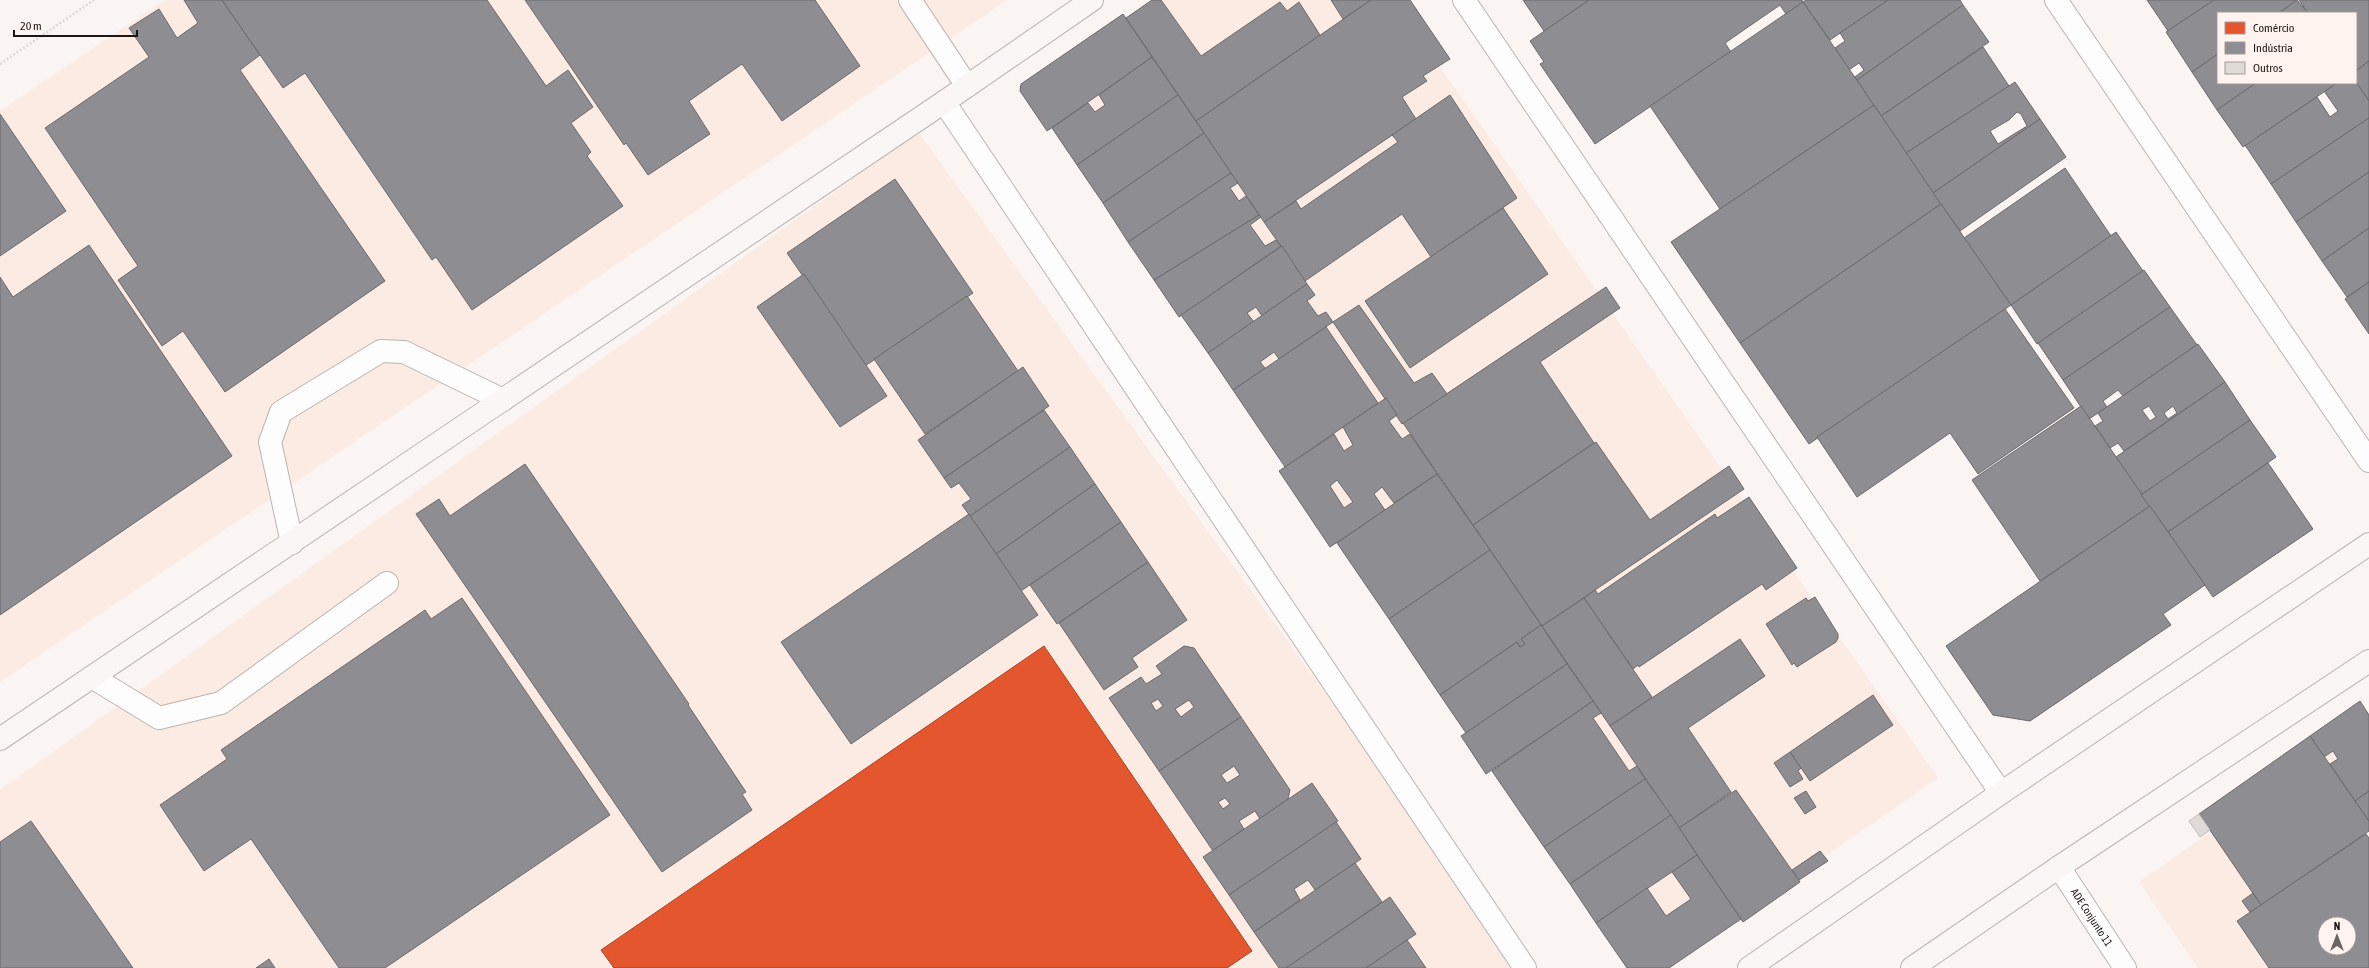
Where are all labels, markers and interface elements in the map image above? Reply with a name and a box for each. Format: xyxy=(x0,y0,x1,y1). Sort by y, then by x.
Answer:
scale bar xyxy=(14,12,137,38)
legend xyxy=(2217,12,2357,84)
text: 20 m xyxy=(20,19,42,33)
text: Comércio xyxy=(2253,21,2295,35)
text: Indústria xyxy=(2253,41,2293,55)
text: Outros xyxy=(2253,61,2283,75)
street label: ADE Conjunto 11 xyxy=(2069,886,2115,948)
north arrow xyxy=(2317,916,2357,956)
text: N xyxy=(2334,920,2340,932)

